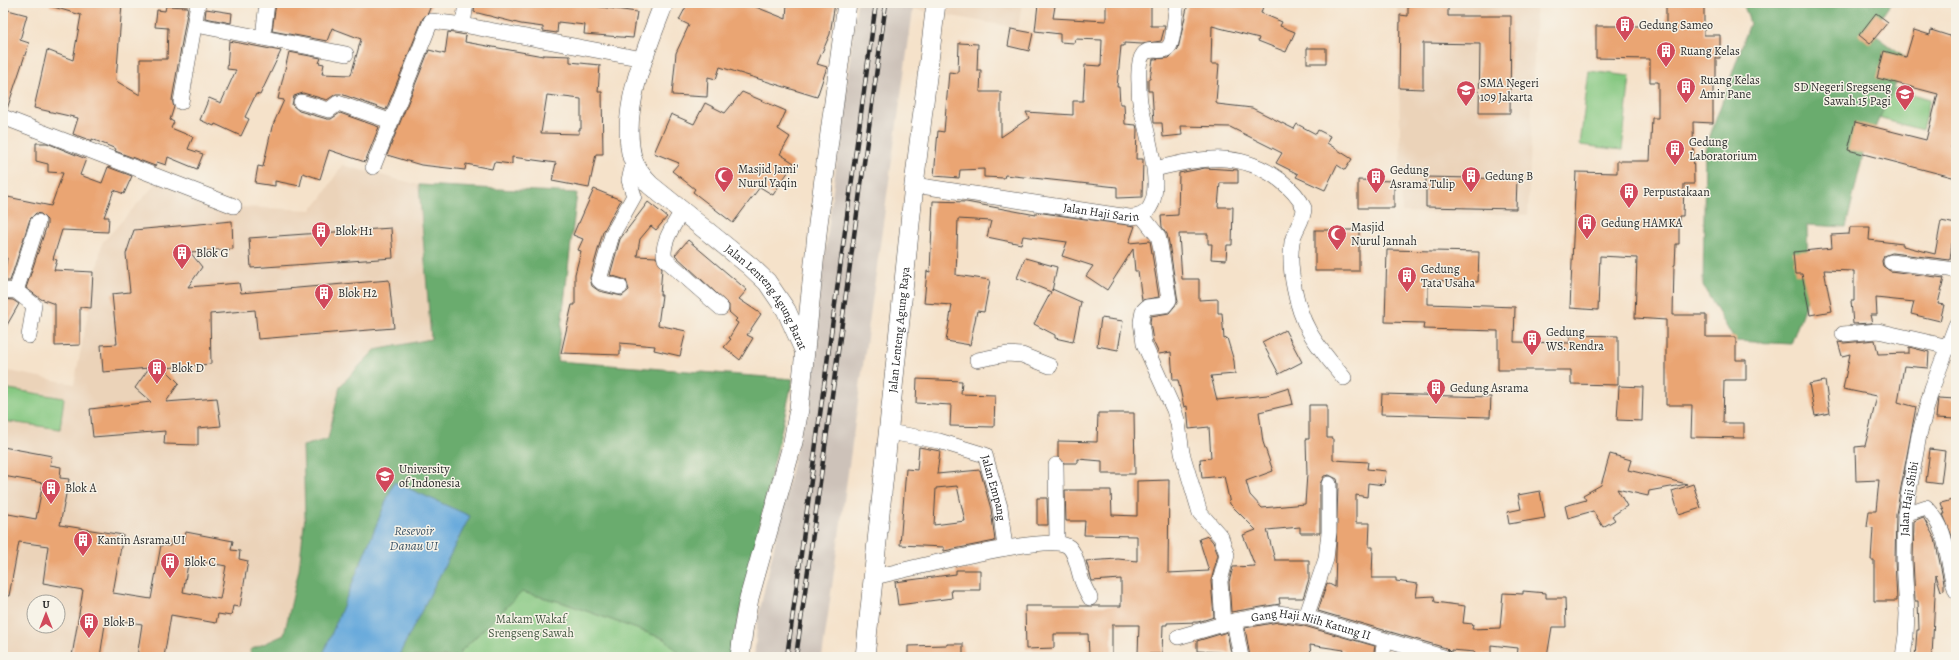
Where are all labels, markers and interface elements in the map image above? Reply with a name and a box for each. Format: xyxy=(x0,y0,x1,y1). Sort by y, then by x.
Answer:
building icon: Gedung Sameo xyxy=(1614,14,1636,42)
place label: Gedung Sameo xyxy=(1639,17,1713,33)
building icon: Ruang Kelas xyxy=(1655,40,1677,68)
place label: Ruang Kelas xyxy=(1680,43,1740,59)
place label: Ruang Kelas Amir Pane xyxy=(1699,72,1760,102)
place label: SMA Negeri 109 Jakarta xyxy=(1480,75,1539,105)
building icon: Ruang Kelas Amir Pane xyxy=(1675,76,1697,104)
school or university icon: SMA Negeri 109 Jakarta xyxy=(1455,79,1477,107)
place label: SD Negeri Sregseng Sawah 15 Pagi xyxy=(1794,79,1891,109)
school or university icon: SD Negeri Sregseng Sawah 15 Pagi xyxy=(1894,83,1916,111)
place label: Gedung Laboratorium xyxy=(1689,134,1757,164)
building icon: Gedung Laboratorium xyxy=(1664,138,1686,166)
place label: Masjid Jami' Nurul Yaqin xyxy=(738,161,798,191)
place label: Gedung Asrama Tulip xyxy=(1389,162,1455,192)
mosque icon: Masjid Jami' Nurul Yaqin xyxy=(713,165,735,193)
building icon: Gedung B xyxy=(1460,165,1482,193)
building icon: Gedung Asrama Tulip xyxy=(1365,166,1387,194)
place label: Gedung B xyxy=(1485,168,1533,184)
building icon: Perpustakaan xyxy=(1618,181,1640,209)
place label: Perpustakaan xyxy=(1643,184,1710,200)
street label: Jalan Haji Sarin xyxy=(1062,199,1141,225)
building icon: Gedung HAMKA xyxy=(1576,212,1598,240)
place label: Gedung HAMKA xyxy=(1601,215,1683,231)
place label: Masjid Nurul Jannah xyxy=(1351,219,1417,249)
building icon: Blok H1 xyxy=(310,220,332,248)
place label: Blok H1 xyxy=(335,223,373,239)
mosque icon: Masjid Nurul Jannah xyxy=(1326,223,1348,251)
street label: Jalan Lenteng Agung Barat xyxy=(722,241,811,353)
building icon: Blok G xyxy=(171,242,193,270)
place label: Blok G xyxy=(196,245,228,261)
place label: Gedung Tata Usaha xyxy=(1421,261,1475,291)
street label: Jalan Lenteng Agung Raya xyxy=(884,265,914,394)
building icon: Gedung Tata Usaha xyxy=(1396,265,1418,293)
building icon: Blok H2 xyxy=(313,282,335,310)
place label: Blok H2 xyxy=(338,285,377,301)
place label: Gedung WS. Rendra xyxy=(1545,324,1604,354)
building icon: Gedung WS. Rendra xyxy=(1521,328,1543,356)
building icon: Blok D xyxy=(146,357,168,385)
place label: Blok D xyxy=(171,360,204,376)
building icon: Gedung Asrama xyxy=(1425,377,1447,405)
place label: Gedung Asrama xyxy=(1450,380,1529,396)
street label: Jalan Empang xyxy=(977,453,1010,522)
street label: Jalan Haji Shibi xyxy=(1897,460,1922,536)
place label: University of Indonesia xyxy=(399,461,461,491)
school or university icon: University of Indonesia xyxy=(374,465,396,493)
building icon: Blok A xyxy=(40,477,62,505)
place label: Blok A xyxy=(65,480,97,496)
water label: Resevoir Danau UI xyxy=(390,522,439,554)
building icon: Kantin Asrama UI xyxy=(72,529,94,557)
place label: Kantin Asrama UI xyxy=(97,532,185,548)
building icon: Blok C xyxy=(159,551,181,579)
place label: Blok C xyxy=(184,554,216,570)
north arrow xyxy=(26,594,66,634)
text: U xyxy=(42,597,50,612)
street label: Gang Haji Niih Katung II xyxy=(1250,605,1373,644)
building icon: Blok B xyxy=(78,611,100,639)
park label: Makam Wakaf Srengseng Sawah xyxy=(488,611,574,641)
place label: Blok B xyxy=(103,614,135,630)

